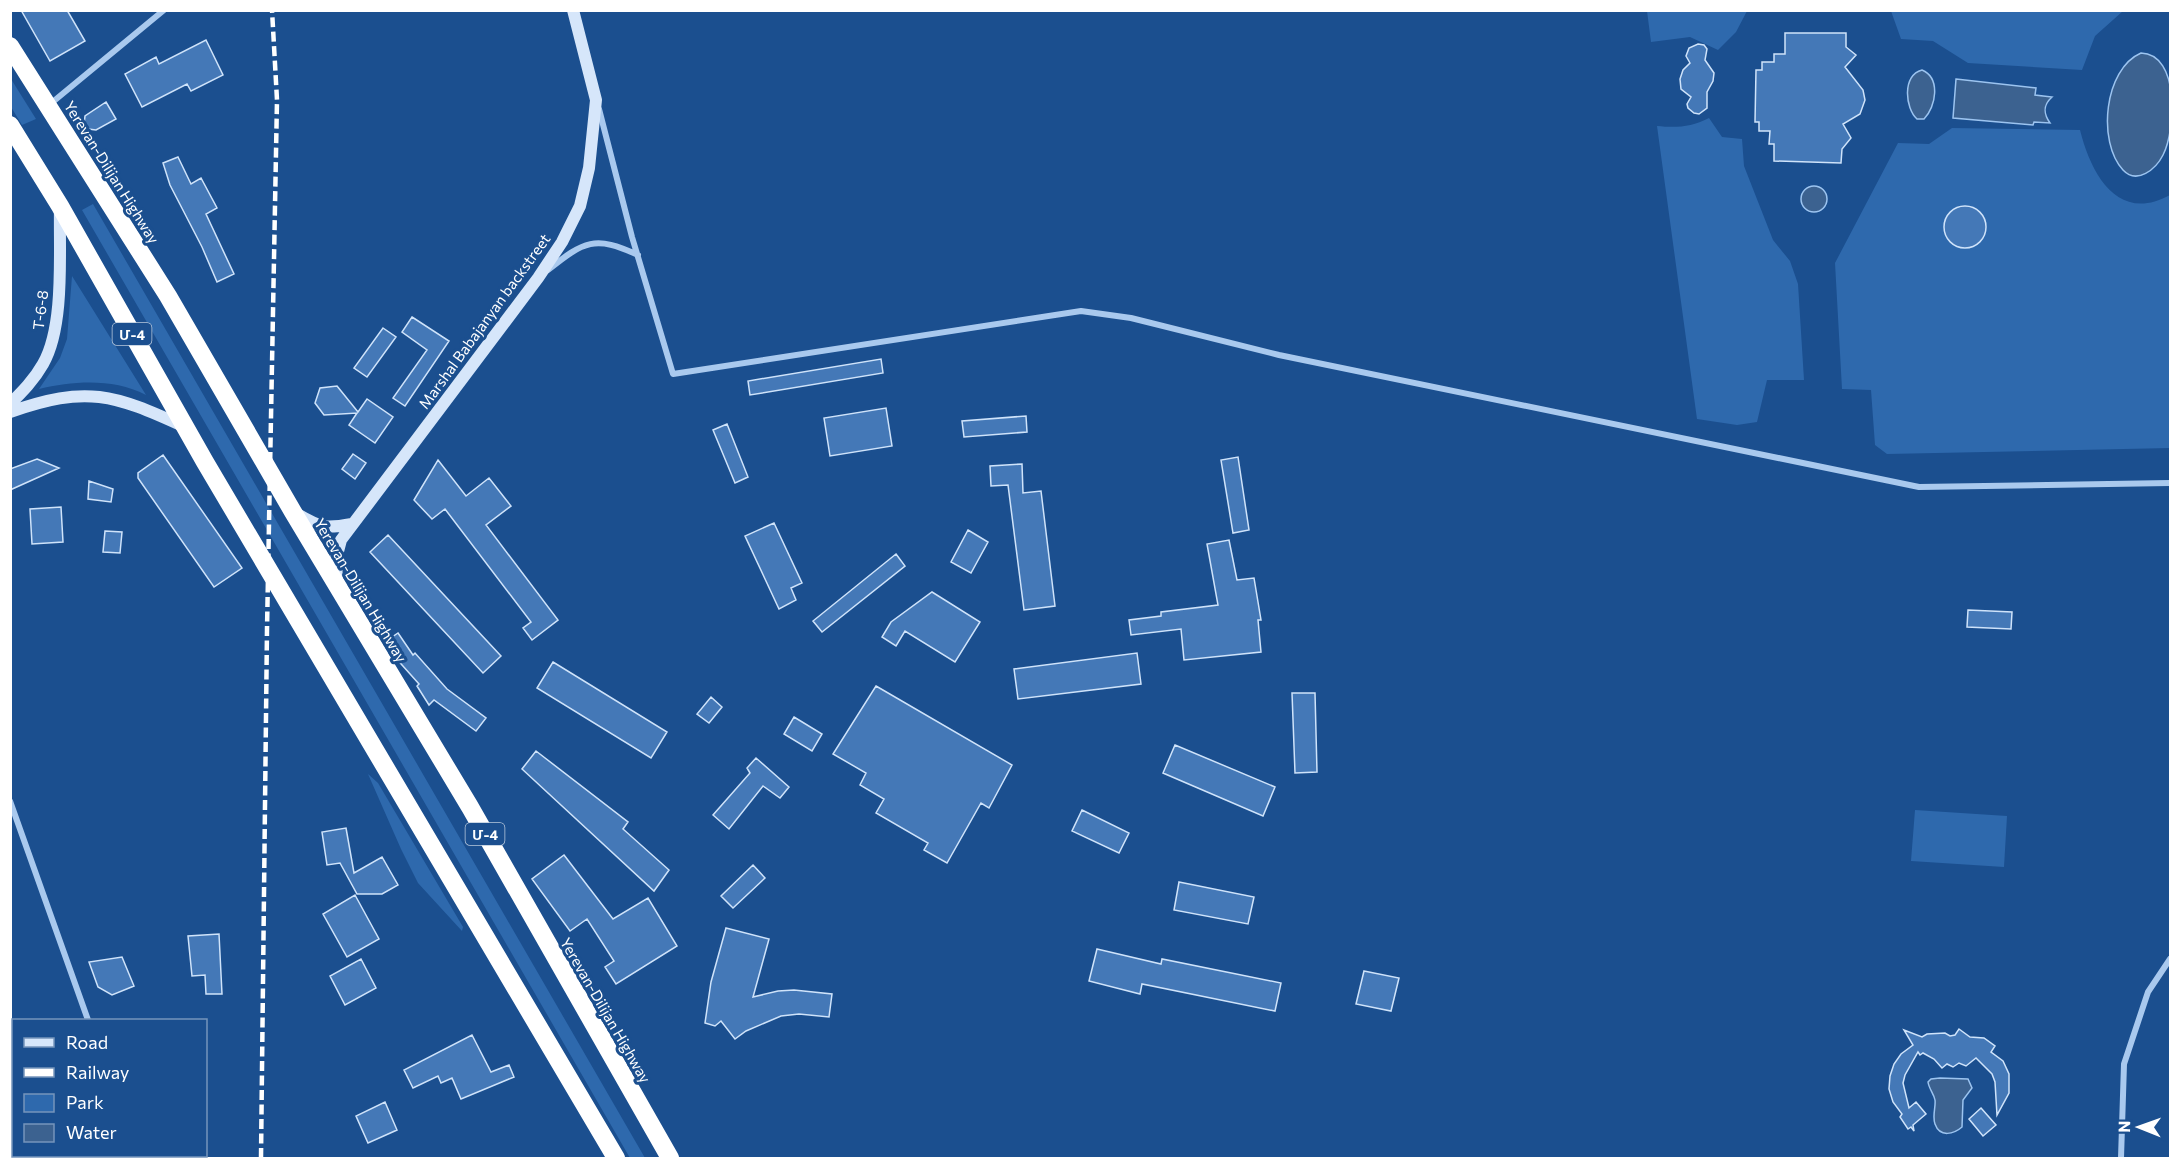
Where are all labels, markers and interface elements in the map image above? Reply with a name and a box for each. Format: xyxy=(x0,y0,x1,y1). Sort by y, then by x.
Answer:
street label: Yerevan-Dilijan Highway xyxy=(61,97,163,247)
street label: Marshal Babajanyan backstreet xyxy=(414,230,554,412)
street label: T-6-8 xyxy=(29,289,51,331)
road number: Մ-4 xyxy=(112,323,152,345)
street label: Yerevan-Dilijan Highway xyxy=(311,515,411,665)
road number: Մ-4 xyxy=(466,823,504,845)
street label: Yerevan-Dilijan Highway xyxy=(557,934,655,1086)
legend xyxy=(12,1019,207,1157)
text: Road xyxy=(66,1031,108,1053)
text: Railway xyxy=(66,1061,129,1083)
text: Park xyxy=(66,1091,104,1113)
north arrow xyxy=(2109,1097,2169,1157)
text: Water xyxy=(66,1121,117,1143)
text: N xyxy=(2114,1121,2133,1133)

